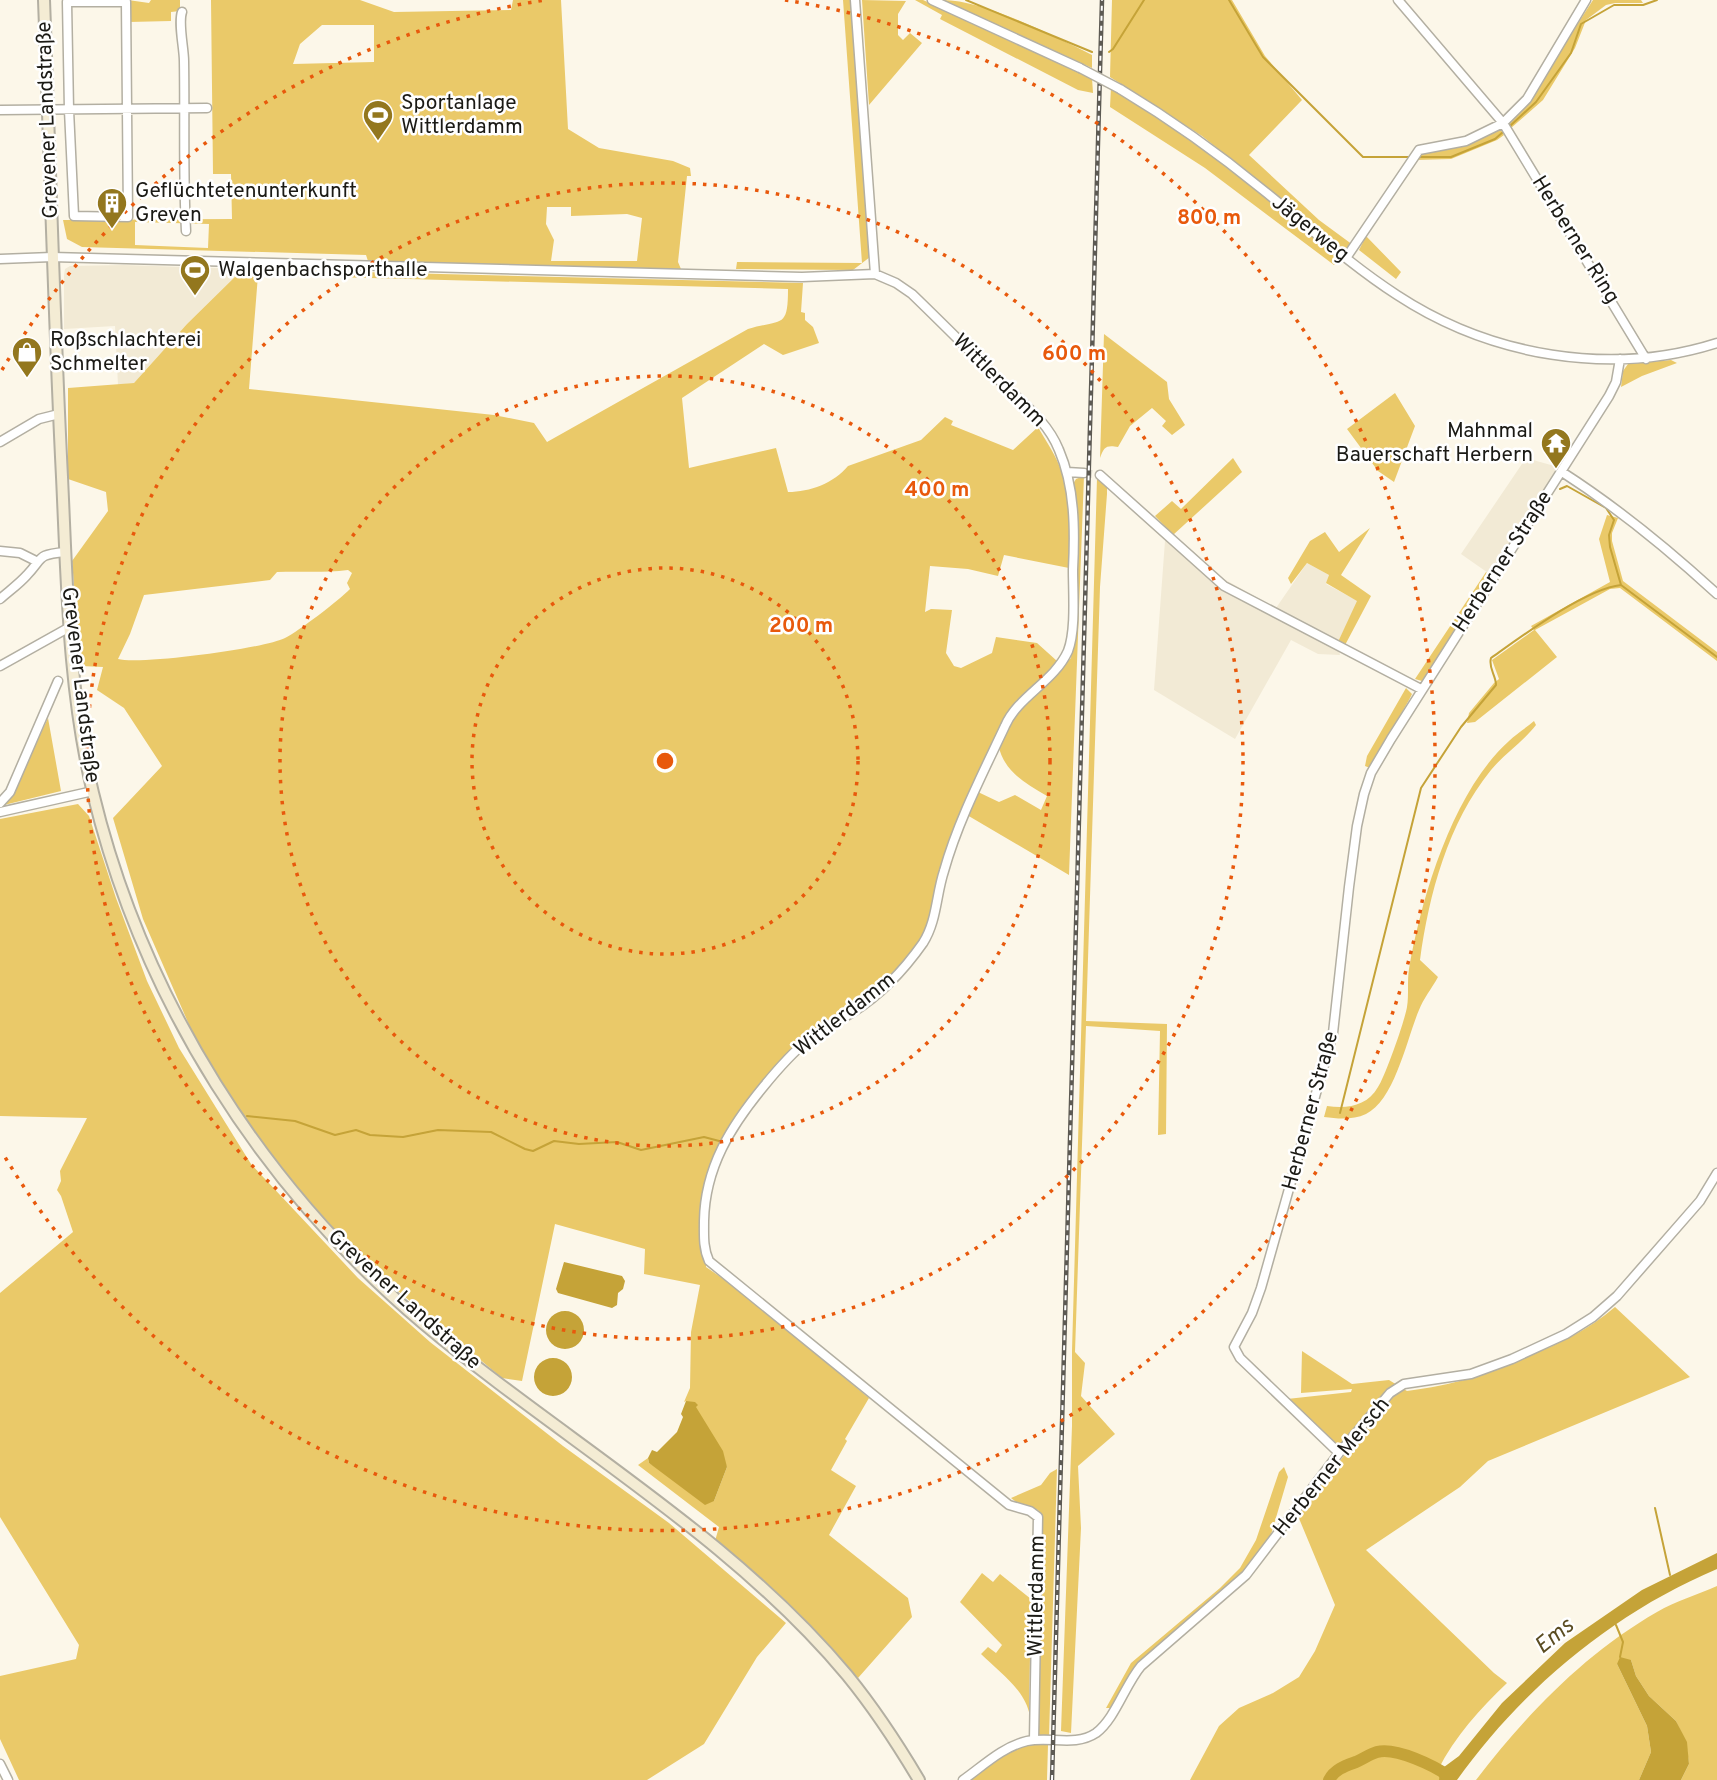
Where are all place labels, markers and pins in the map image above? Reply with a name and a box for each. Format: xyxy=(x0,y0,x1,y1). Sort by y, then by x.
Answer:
place label: Sportanlage Wittlerdamm xyxy=(401,90,523,141)
sports icon: Sportanlage Wittlerdamm xyxy=(361,98,395,142)
place label: Geflüchtetenunterkunft Greven xyxy=(135,178,357,229)
building icon: Geflüchtetenunterkunft Greven xyxy=(95,186,129,230)
sports icon: Walgenbachsporthalle xyxy=(178,253,212,297)
place label: Walgenbachsporthalle xyxy=(218,257,427,284)
place label: Roßschlachterei Schmelter xyxy=(50,327,201,378)
shop icon: Roßschlachterei Schmelter xyxy=(10,335,44,379)
place label: Mahnmal Bauerschaft Herbern xyxy=(1336,418,1533,469)
temple icon: Mahnmal Bauerschaft Herbern xyxy=(1539,426,1573,470)
centre of rings xyxy=(653,749,677,773)

